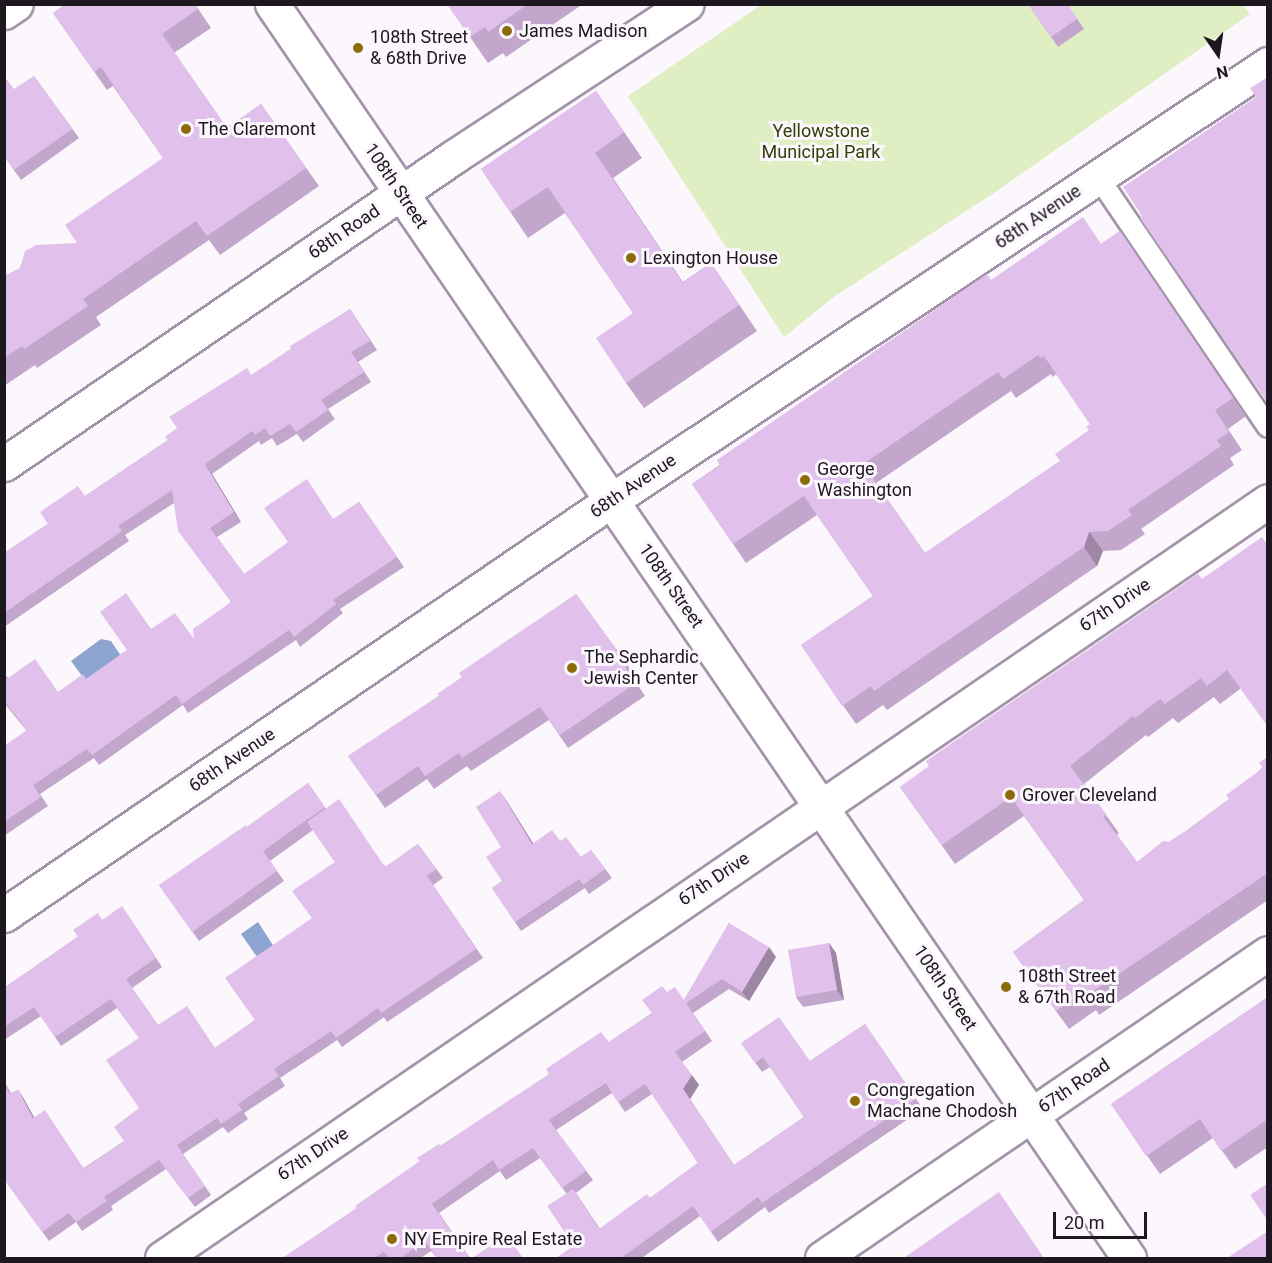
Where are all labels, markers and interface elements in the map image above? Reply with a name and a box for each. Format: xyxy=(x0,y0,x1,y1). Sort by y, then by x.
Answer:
place label: James Madison xyxy=(519,20,647,42)
marker: James Madison xyxy=(500,24,514,38)
north arrow xyxy=(1188,24,1248,84)
place label: 108th Street & 68th Drive xyxy=(370,27,468,70)
marker: 108th Street & 68th Drive xyxy=(351,41,365,55)
text: N xyxy=(1215,61,1230,83)
place label: The Claremont xyxy=(198,118,316,140)
park label: Yellowstone Municipal Park xyxy=(762,121,880,164)
marker: The Claremont xyxy=(179,122,193,136)
street label: 108th Street xyxy=(360,139,432,233)
street label: 68th Avenue xyxy=(991,180,1085,254)
street label: 68th Road xyxy=(304,200,384,264)
place label: Lexington House xyxy=(643,247,778,269)
marker: Lexington House xyxy=(624,251,638,265)
street label: 68th Avenue xyxy=(586,449,680,523)
place label: George Washington xyxy=(817,459,912,502)
marker: George Washington xyxy=(798,473,812,487)
street label: 108th Street xyxy=(634,540,708,632)
street label: 67th Drive xyxy=(1075,573,1155,637)
place label: The Sephardic Jewish Center xyxy=(584,647,699,690)
marker: The Sephardic Jewish Center xyxy=(565,661,579,675)
street label: 68th Avenue xyxy=(185,723,279,797)
place label: Grover Cleveland xyxy=(1022,784,1157,806)
marker: Grover Cleveland xyxy=(1003,788,1017,802)
street label: 67th Drive xyxy=(674,847,754,911)
street label: 108th Street xyxy=(909,941,981,1035)
place label: 108th Street & 67th Road xyxy=(1018,966,1116,1008)
marker: 108th Street & 67th Road xyxy=(999,980,1013,994)
street label: 67th Road xyxy=(1034,1054,1114,1118)
place label: Congregation Machane Chodosh xyxy=(867,1080,1017,1122)
marker: Congregation Machane Chodosh xyxy=(848,1094,862,1108)
street label: 67th Drive xyxy=(273,1122,353,1186)
scale bar xyxy=(1056,1200,1150,1238)
text: 20 m xyxy=(1064,1212,1104,1233)
place label: NY Empire Real Estate xyxy=(404,1228,582,1250)
marker: NY Empire Real Estate xyxy=(385,1232,399,1246)

